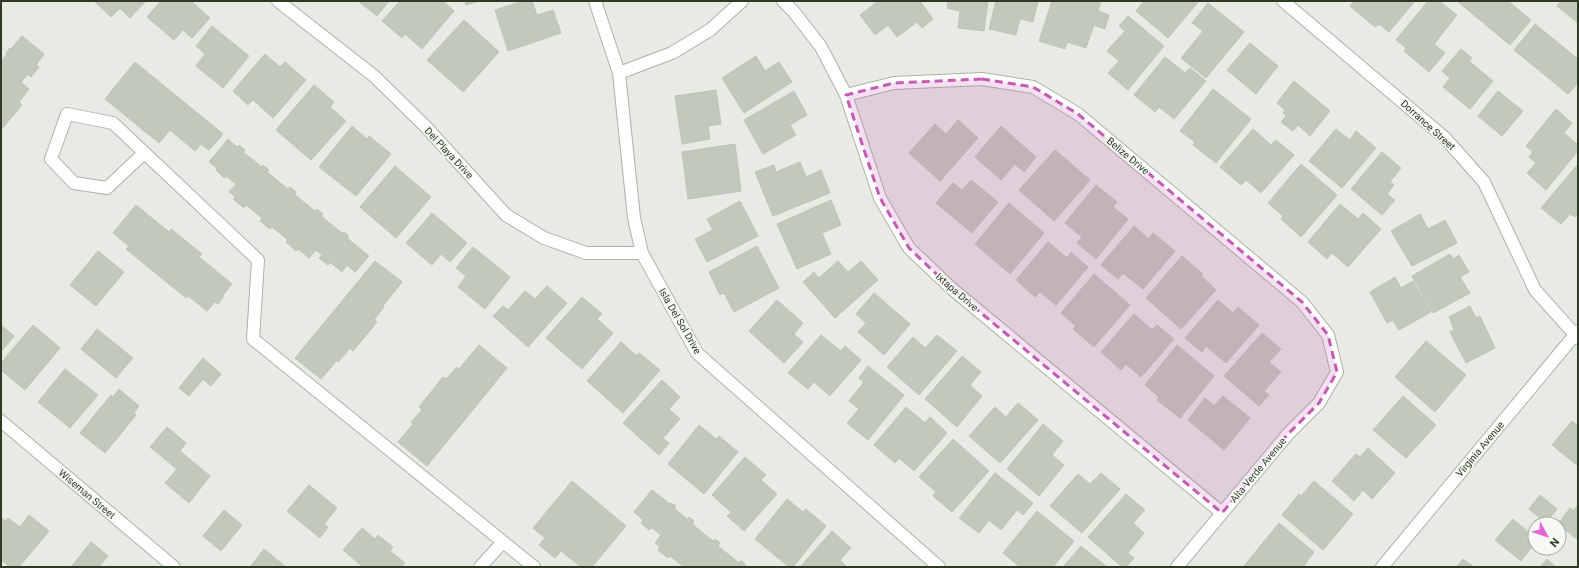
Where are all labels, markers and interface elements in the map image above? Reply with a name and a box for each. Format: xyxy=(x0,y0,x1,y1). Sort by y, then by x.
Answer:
street label: Dorrance Street xyxy=(1399,98,1457,152)
street label: Del Playa Drive xyxy=(422,125,476,181)
street label: Belize Drive xyxy=(1105,135,1151,177)
street label: Ixtapa Drive xyxy=(934,271,980,313)
street label: Isla Del Sol Drive xyxy=(657,286,703,356)
street label: Virginia Avenue xyxy=(1454,419,1506,479)
street label: Alta Verde Avenue xyxy=(1228,435,1288,505)
street label: Wiseman Street xyxy=(57,467,117,521)
north arrow xyxy=(1527,516,1567,556)
text: N xyxy=(1547,535,1562,549)

